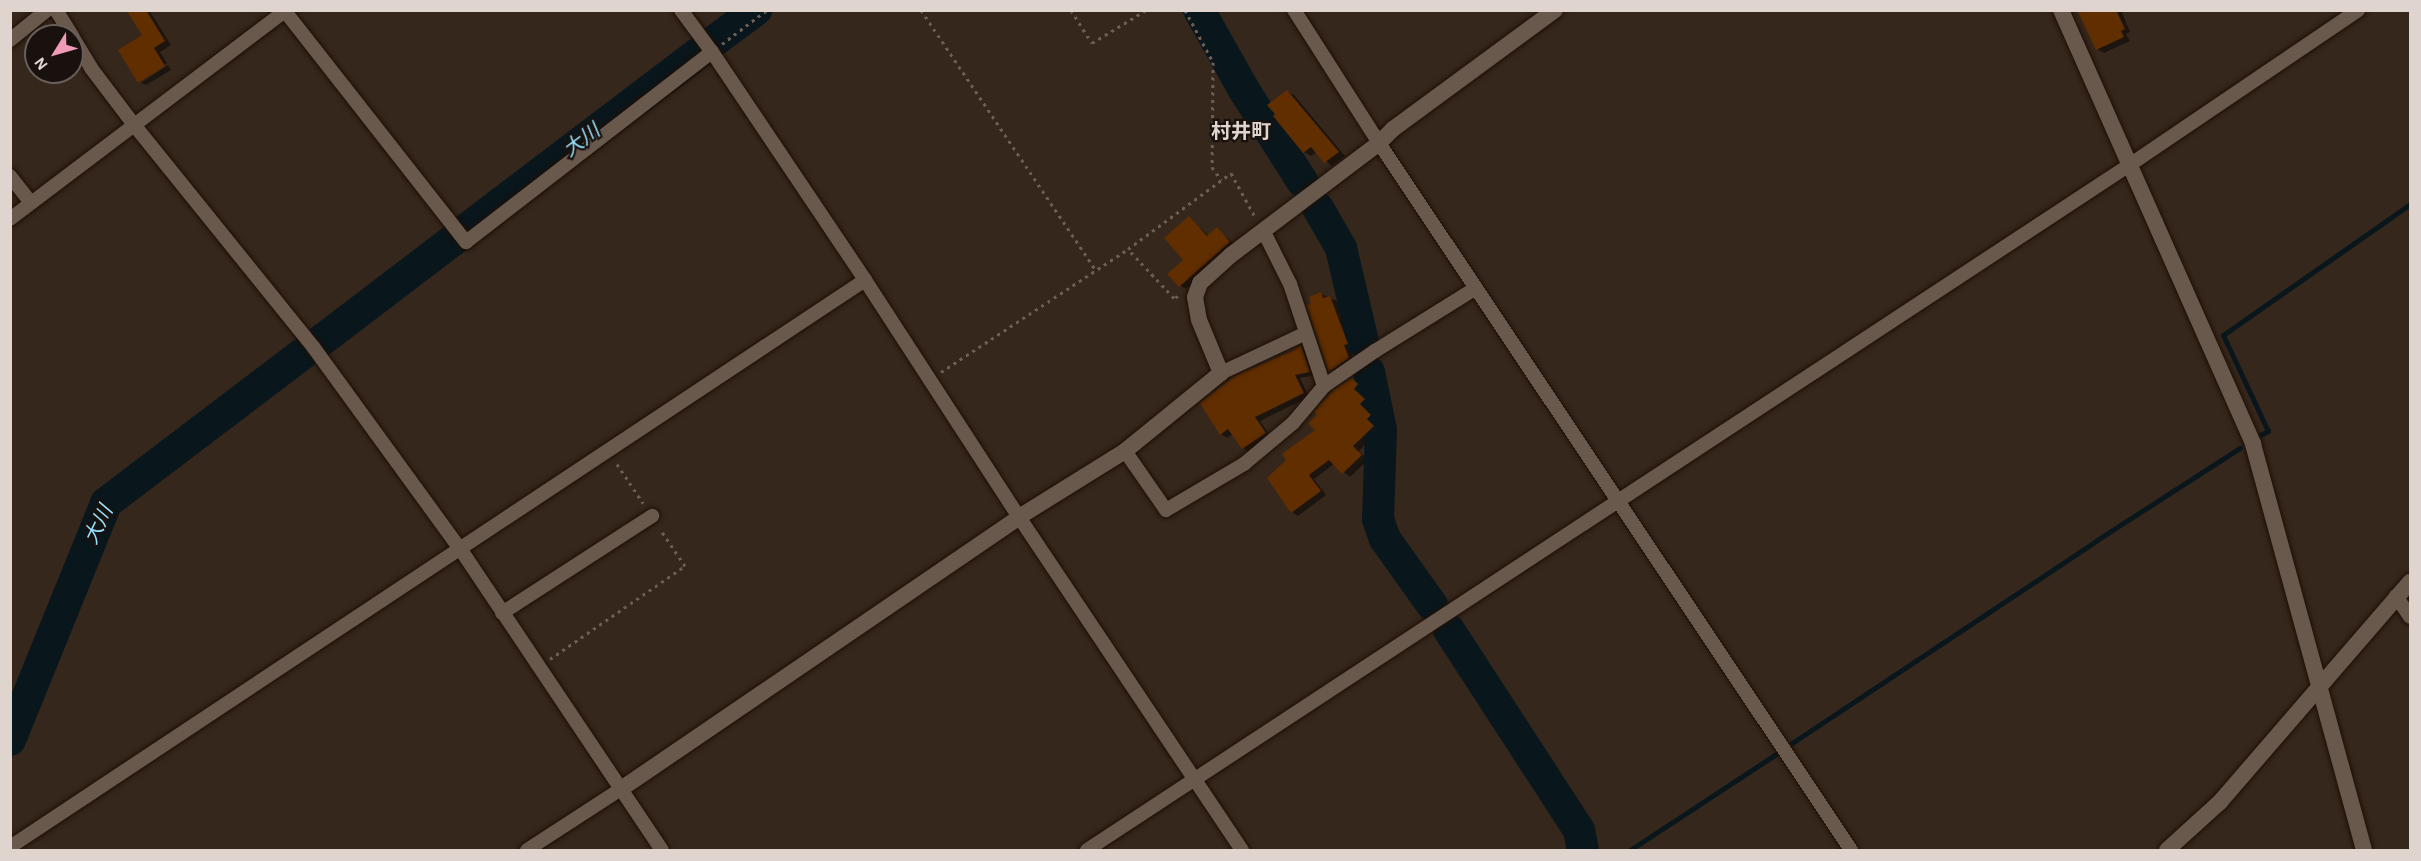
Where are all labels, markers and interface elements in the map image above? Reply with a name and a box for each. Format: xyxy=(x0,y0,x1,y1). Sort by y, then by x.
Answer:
north arrow xyxy=(24,24,84,84)
text: N xyxy=(31,54,51,73)
water label: 大川 xyxy=(559,119,605,163)
district label: 村井町 xyxy=(1211,120,1271,144)
water label: 大川 xyxy=(79,502,119,548)

